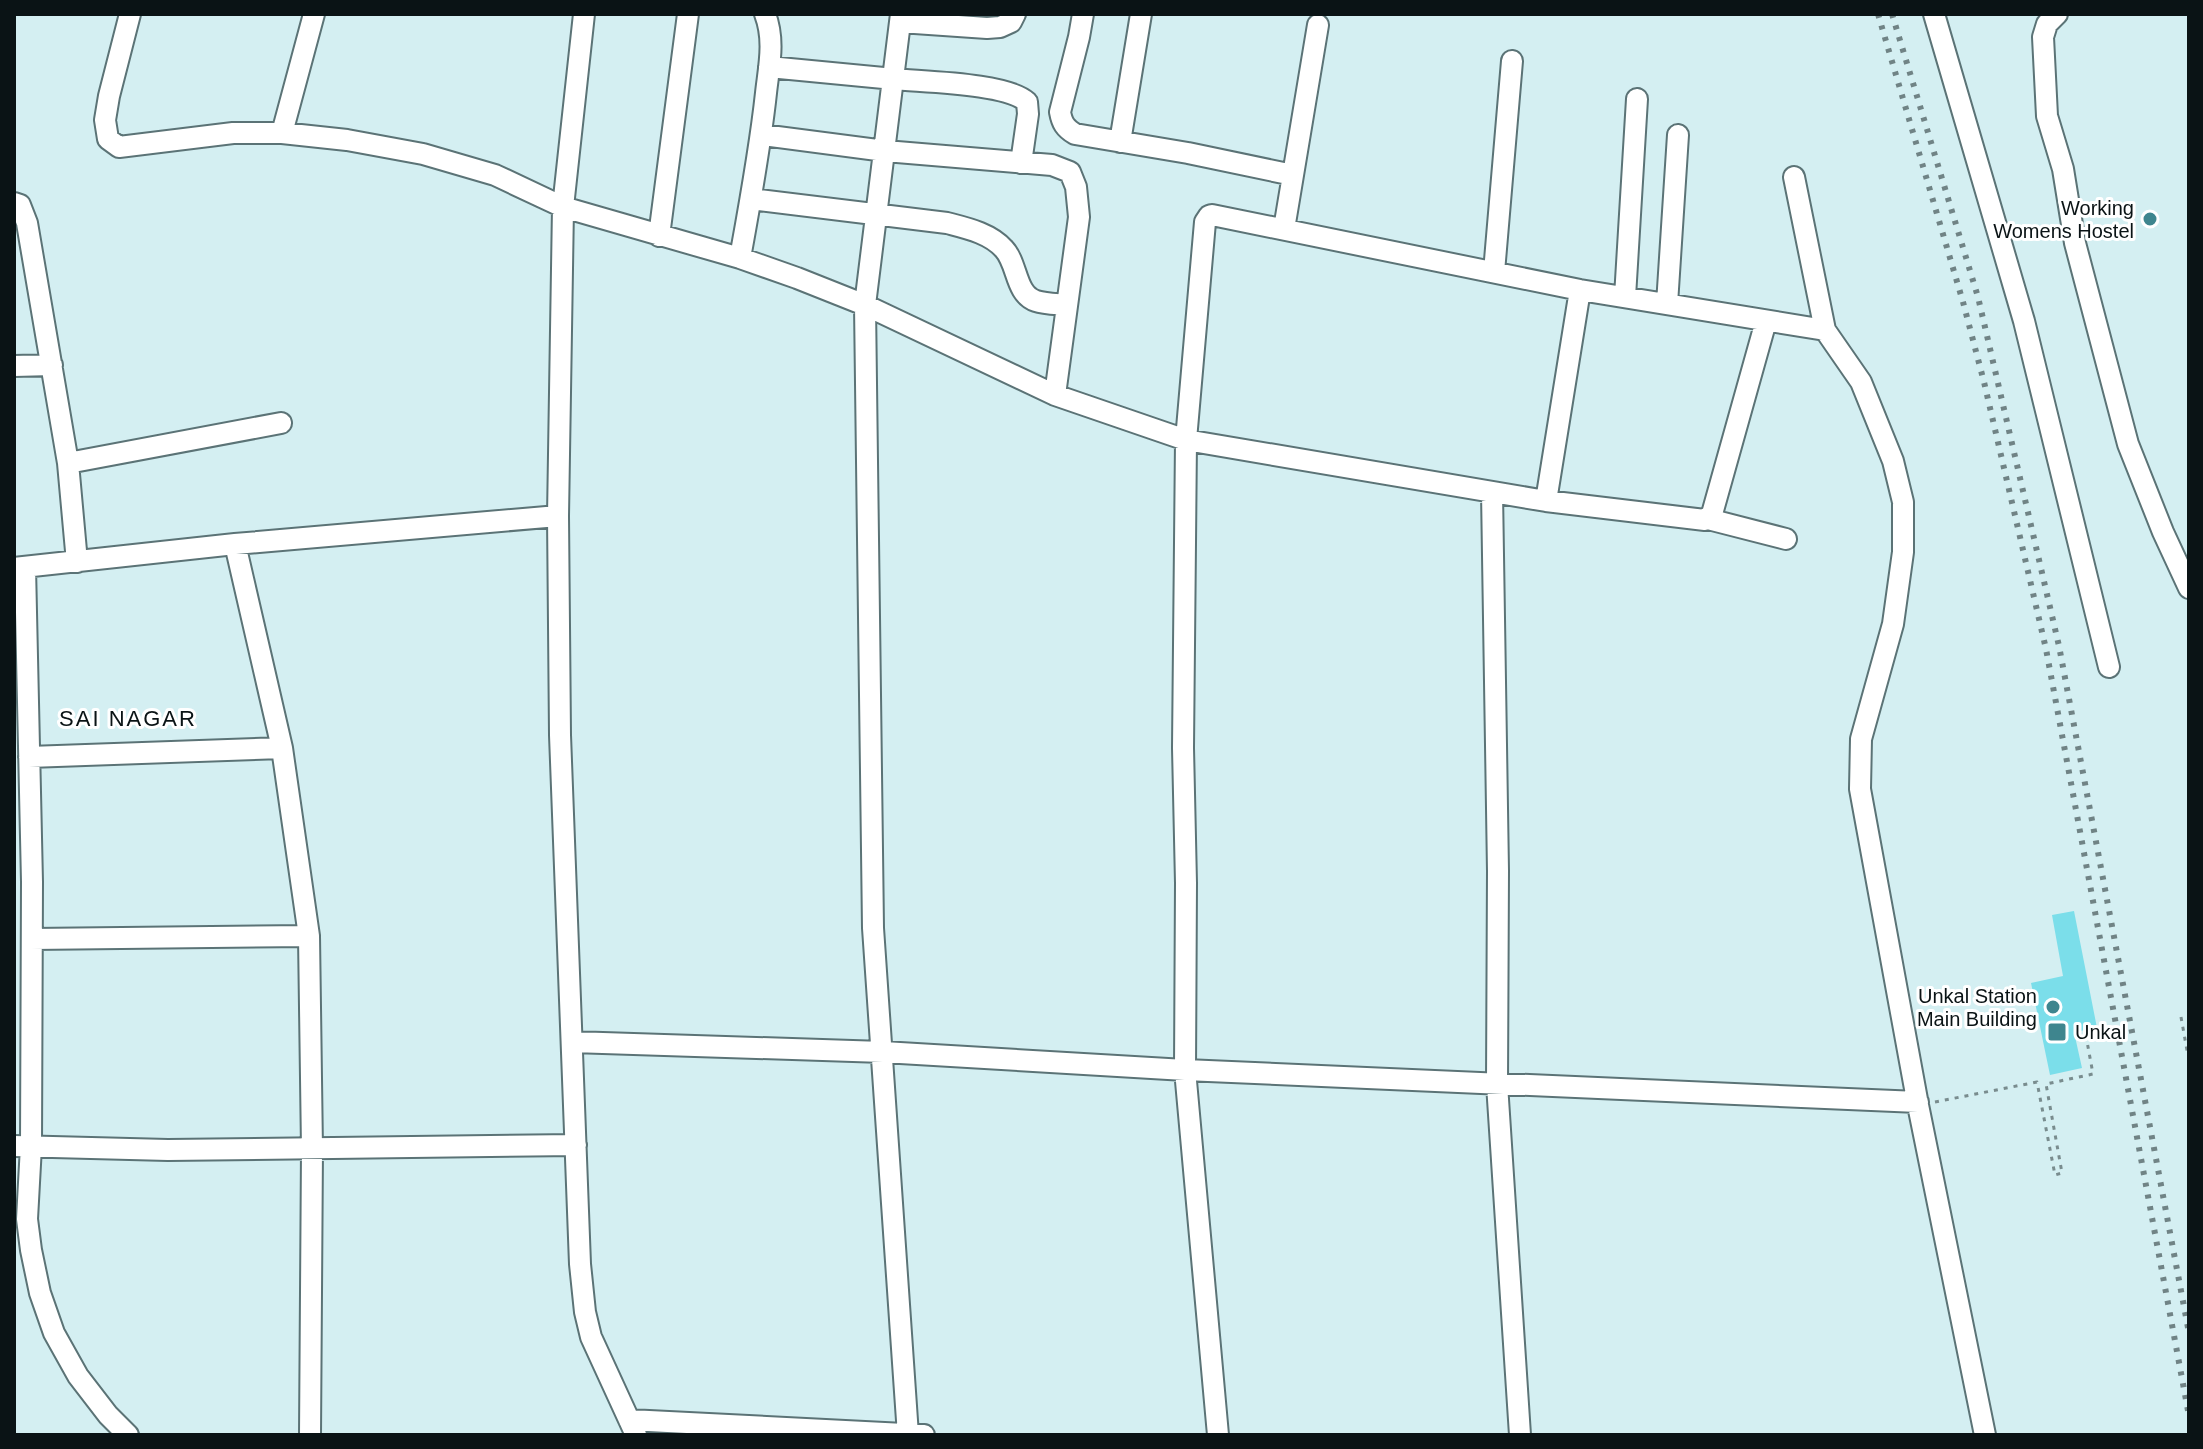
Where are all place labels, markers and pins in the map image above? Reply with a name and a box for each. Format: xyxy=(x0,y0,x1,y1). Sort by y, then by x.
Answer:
place label: Working Womens Hostel xyxy=(1993,197,2134,242)
marker: Working Womens Hostel xyxy=(2141,210,2159,228)
place label: Unkal Station Main Building xyxy=(1917,985,2037,1030)
marker: Unkal Station Main Building xyxy=(2044,998,2062,1016)
marker: Unkal xyxy=(2046,1021,2068,1043)
place label: Unkal xyxy=(2075,1021,2126,1043)

